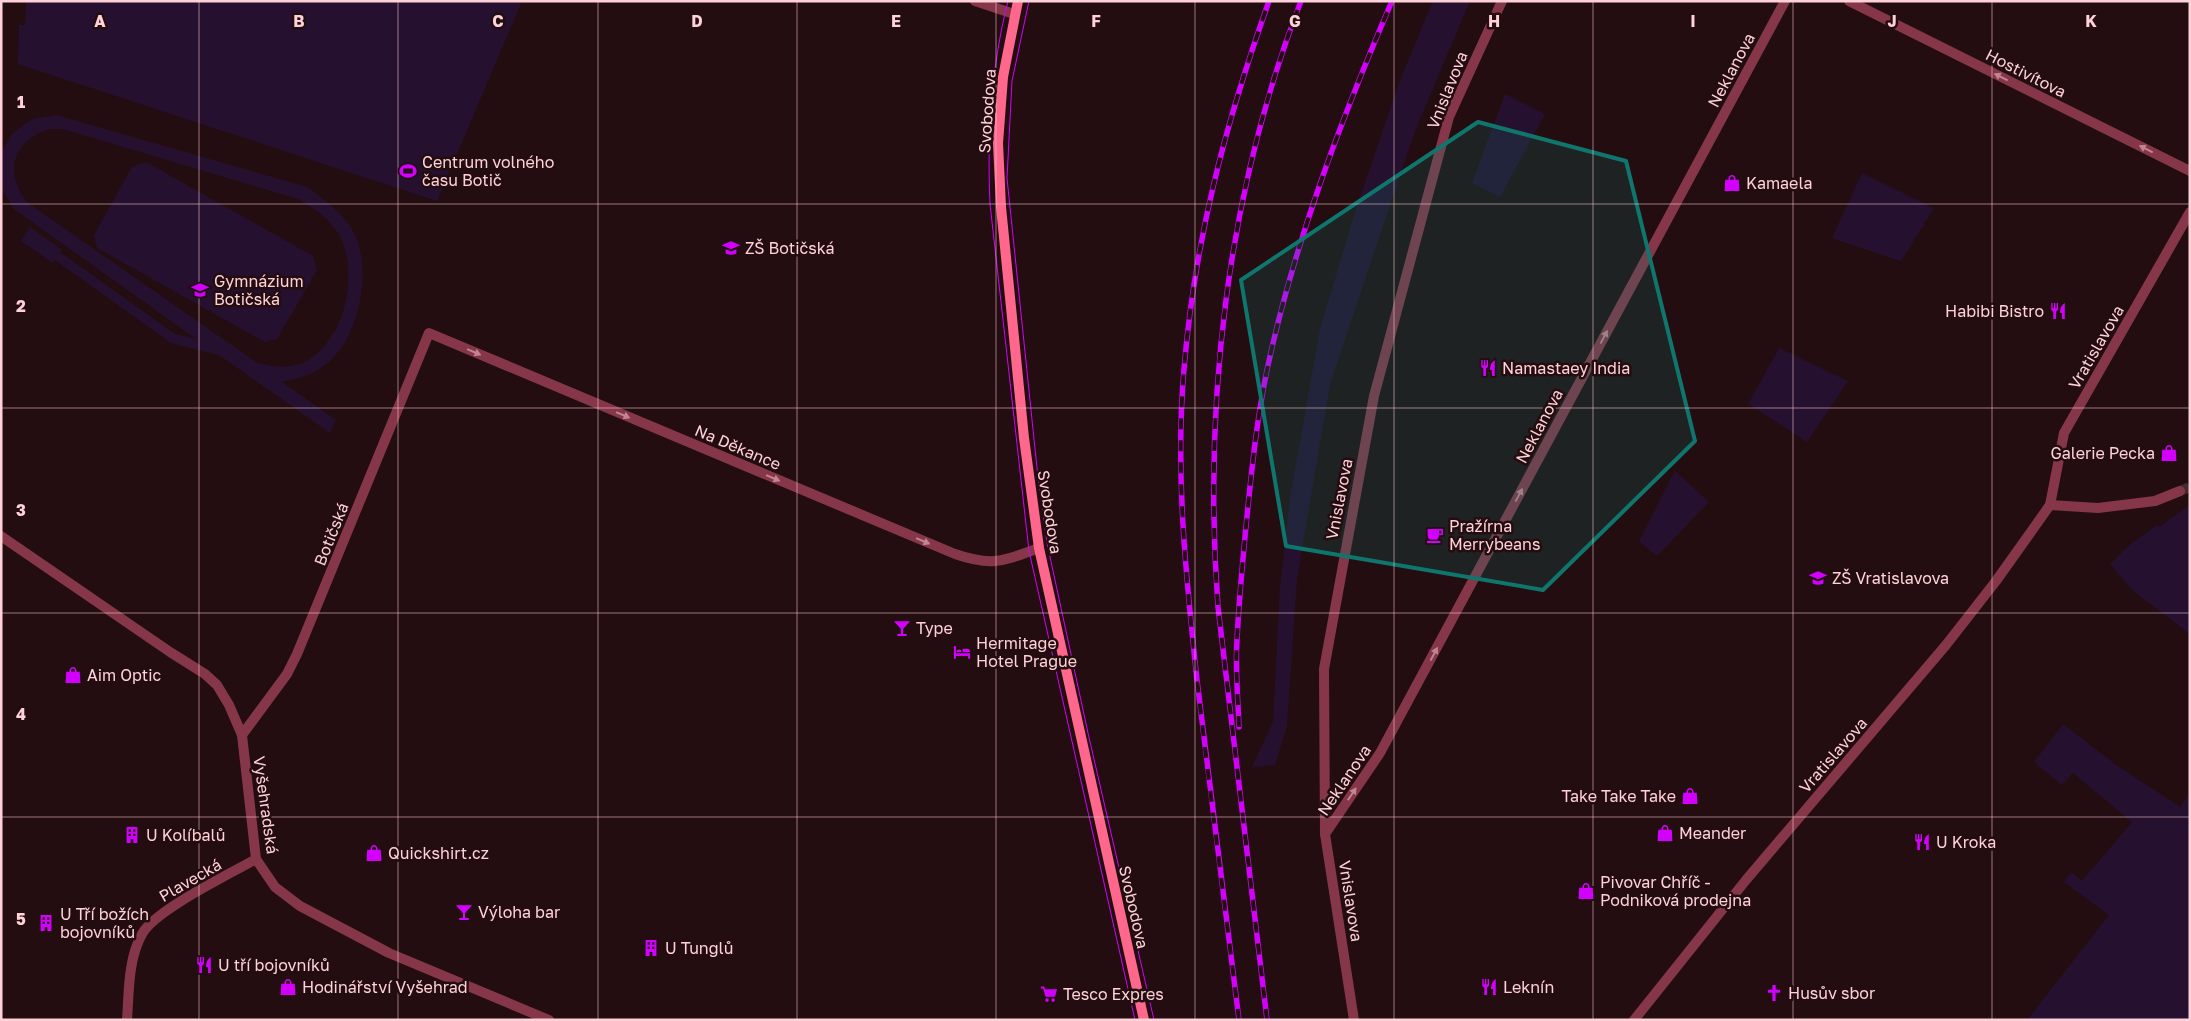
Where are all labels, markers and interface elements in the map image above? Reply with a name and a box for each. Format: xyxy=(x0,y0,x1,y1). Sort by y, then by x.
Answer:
text: A xyxy=(94,11,106,31)
text: B xyxy=(293,11,305,31)
text: C xyxy=(492,11,504,31)
text: D xyxy=(691,11,703,31)
text: E xyxy=(891,11,901,31)
text: F xyxy=(1091,11,1101,31)
text: G xyxy=(1289,11,1301,31)
text: H xyxy=(1488,11,1500,31)
text: I xyxy=(1690,11,1696,31)
text: J xyxy=(1887,11,1897,31)
text: K xyxy=(2085,11,2097,31)
street label: Neklanova xyxy=(1703,29,1759,111)
street label: Hostivítova xyxy=(1983,44,2069,102)
street label: Vnislavova xyxy=(1422,48,1472,132)
street label: Svobodova xyxy=(974,68,1000,154)
one-way arrow xyxy=(1994,73,2008,81)
text: 1 xyxy=(17,92,25,112)
one-way arrow xyxy=(2139,145,2153,153)
place label: Centrum volného času Botič xyxy=(422,152,554,190)
sports icon: Centrum volného času Botič xyxy=(398,161,418,181)
shop icon: Kamaela xyxy=(1722,173,1742,193)
place label: Kamaela xyxy=(1746,173,1813,193)
school or university icon: ZŠ Botičská xyxy=(721,238,741,258)
place label: ZŠ Botičská xyxy=(745,238,835,258)
place label: Gymnázium Botičská xyxy=(214,271,304,309)
school or university icon: Gymnázium Botičská xyxy=(190,280,210,300)
text: 2 xyxy=(16,296,26,316)
place label: Habibi Bistro xyxy=(1945,301,2044,321)
restaurant icon: Habibi Bistro xyxy=(2048,301,2068,321)
street label: Vratislavova xyxy=(2064,302,2128,392)
one-way arrow xyxy=(1600,329,1608,344)
one-way arrow xyxy=(467,348,482,356)
restaurant icon: Namastaey India xyxy=(1478,358,1498,378)
place label: Namastaey India xyxy=(1502,358,1630,378)
street label: Neklanova xyxy=(1511,385,1567,467)
one-way arrow xyxy=(616,412,630,420)
street label: Na Děkance xyxy=(692,420,784,474)
place label: Galerie Pecka xyxy=(2050,443,2155,463)
shop icon: Galerie Pecka xyxy=(2159,443,2179,463)
street label: Vnislavova xyxy=(1321,457,1357,541)
street label: Svobodova xyxy=(1034,469,1066,555)
one-way arrow xyxy=(766,475,780,483)
one-way arrow xyxy=(1515,488,1523,502)
text: 3 xyxy=(16,500,26,520)
street label: Botičská xyxy=(309,500,353,568)
place label: Pražírna Merrybeans xyxy=(1449,516,1540,554)
cafe icon: Pražírna Merrybeans xyxy=(1425,525,1445,545)
one-way arrow xyxy=(916,537,931,545)
school or university icon: ZŠ Vratislavova xyxy=(1808,568,1828,588)
place label: ZŠ Vratislavova xyxy=(1832,568,1949,588)
bar icon: Type xyxy=(892,618,912,638)
place label: Type xyxy=(916,618,953,638)
place label: Hermitage Hotel Prague xyxy=(976,633,1077,671)
hotel icon: Hermitage Hotel Prague xyxy=(952,642,972,662)
one-way arrow xyxy=(1430,646,1438,661)
shop icon: Aim Optic xyxy=(63,665,83,685)
place label: Aim Optic xyxy=(87,665,162,685)
text: 4 xyxy=(16,704,26,724)
street label: Vratislavova xyxy=(1795,713,1871,797)
street label: Neklanova xyxy=(1313,741,1375,819)
street label: Vyšehradská xyxy=(249,755,283,855)
place label: Take Take Take xyxy=(1561,786,1676,806)
shop icon: Take Take Take xyxy=(1680,786,1700,806)
one-way arrow xyxy=(1347,787,1357,801)
shop icon: Meander xyxy=(1655,823,1675,843)
place label: Meander xyxy=(1679,823,1746,843)
building icon: U Kolíbalů xyxy=(122,825,142,845)
place label: U Kolíbalů xyxy=(146,825,225,845)
restaurant icon: U Kroka xyxy=(1912,832,1932,852)
place label: U Kroka xyxy=(1936,832,1996,852)
shop icon: Quickshirt.cz xyxy=(364,843,384,863)
place label: Quickshirt.cz xyxy=(388,843,489,863)
street label: Plavecká xyxy=(155,854,225,906)
street label: Vnislavova xyxy=(1335,859,1367,943)
street label: Svobodova xyxy=(1115,864,1153,950)
place label: Pivovar Chříč - Podniková prodejna xyxy=(1600,872,1751,910)
shop icon: Pivovar Chříč - Podniková prodejna xyxy=(1576,881,1596,901)
bar icon: Výloha bar xyxy=(454,902,474,922)
place label: Výloha bar xyxy=(478,902,560,922)
place label: U Tří božích bojovníků xyxy=(60,904,149,942)
text: 5 xyxy=(16,909,26,929)
building icon: U Tří božích bojovníků xyxy=(36,913,56,933)
building icon: U Tunglů xyxy=(641,938,661,958)
place label: U Tunglů xyxy=(665,938,733,958)
restaurant icon: U tří bojovníků xyxy=(194,955,214,975)
place label: U tří bojovníků xyxy=(218,955,330,975)
shop icon: Hodinářství Vyšehrad xyxy=(278,977,298,997)
place label: Hodinářství Vyšehrad xyxy=(302,977,468,997)
restaurant icon: Leknín xyxy=(1479,977,1499,997)
place label: Leknín xyxy=(1503,977,1554,997)
church icon: Husův sbor xyxy=(1764,983,1784,1003)
place label: Husův sbor xyxy=(1788,983,1875,1003)
supermarket icon: Tesco Expres xyxy=(1039,984,1059,1004)
place label: Tesco Expres xyxy=(1063,984,1164,1004)

